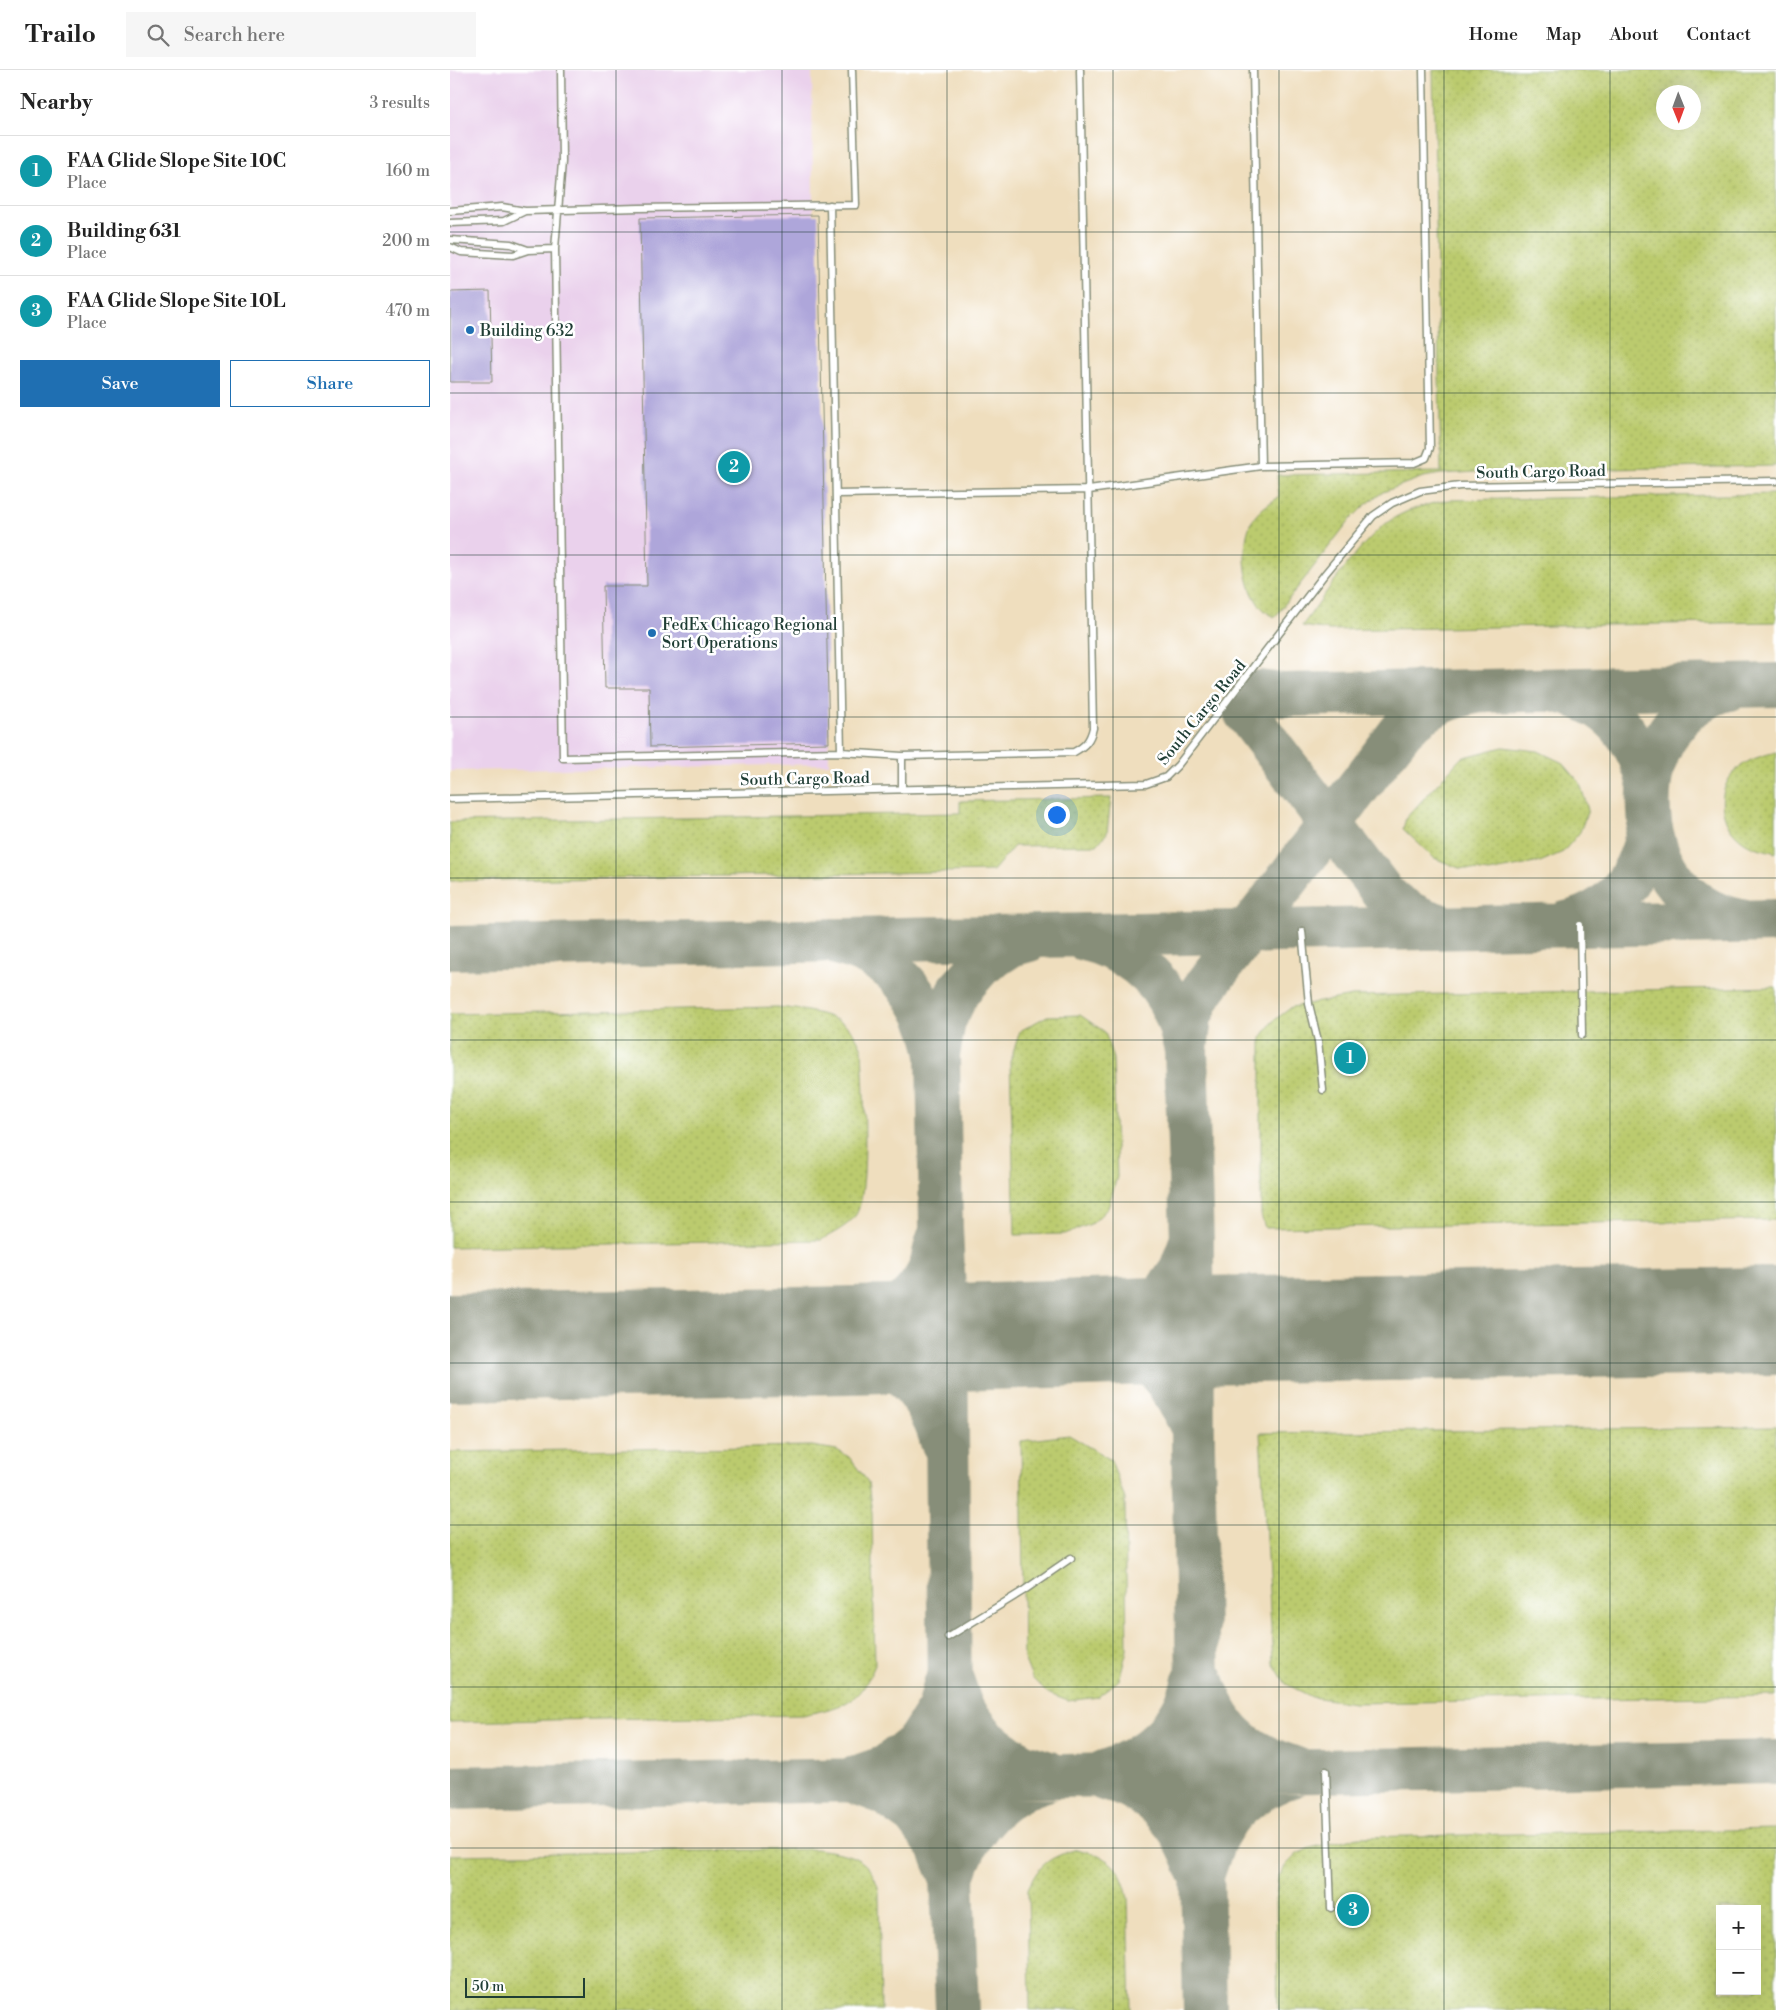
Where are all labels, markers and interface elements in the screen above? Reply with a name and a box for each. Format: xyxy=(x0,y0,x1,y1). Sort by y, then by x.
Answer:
search box xyxy=(126,12,476,57)
text: Trailo xyxy=(25,20,96,50)
icon: search xyxy=(144,21,172,49)
text: Search here xyxy=(184,23,285,47)
text: Home xyxy=(1469,23,1518,46)
text: Map xyxy=(1546,23,1582,46)
text: About xyxy=(1610,23,1659,46)
text: Contact xyxy=(1687,23,1751,46)
north arrow xyxy=(1656,85,1701,130)
text: Nearby xyxy=(20,90,93,116)
text: 3 results xyxy=(369,93,430,113)
text: FAA Glide Slope Site 10C xyxy=(67,149,286,173)
text: 1 xyxy=(32,161,40,181)
text: 160 m xyxy=(386,161,430,181)
text: Place xyxy=(67,173,107,193)
text: Building 631 xyxy=(67,219,181,243)
text: 2 xyxy=(31,231,41,251)
text: 200 m xyxy=(382,231,430,251)
text: Place xyxy=(67,243,107,263)
text: FAA Glide Slope Site 10L xyxy=(67,289,285,313)
text: 3 xyxy=(31,301,41,321)
text: 470 m xyxy=(386,301,430,321)
text: Place xyxy=(67,313,107,333)
place label: Building 632 xyxy=(479,321,574,341)
marker: Building 632 xyxy=(464,324,476,336)
button: Save xyxy=(20,360,220,407)
button: Share xyxy=(230,360,430,407)
pin: 2 xyxy=(718,448,750,486)
street label: South Cargo Road xyxy=(1476,461,1606,483)
place label: FedEx Chicago Regional Sort Operations xyxy=(662,615,838,653)
marker: FedEx Chicago Regional Sort Operations xyxy=(646,627,658,639)
street label: South Cargo Road xyxy=(1153,656,1250,769)
street label: South Cargo Road xyxy=(740,768,870,790)
your location xyxy=(1044,802,1070,828)
pin: 1 xyxy=(1334,1039,1366,1077)
pin: 3 xyxy=(1337,1891,1369,1929)
map controls xyxy=(1716,1905,1761,1995)
button: + xyxy=(1716,1905,1761,1950)
button: − xyxy=(1716,1950,1761,1995)
scale bar xyxy=(465,1975,585,1998)
text: 50 m xyxy=(472,1978,504,1996)

